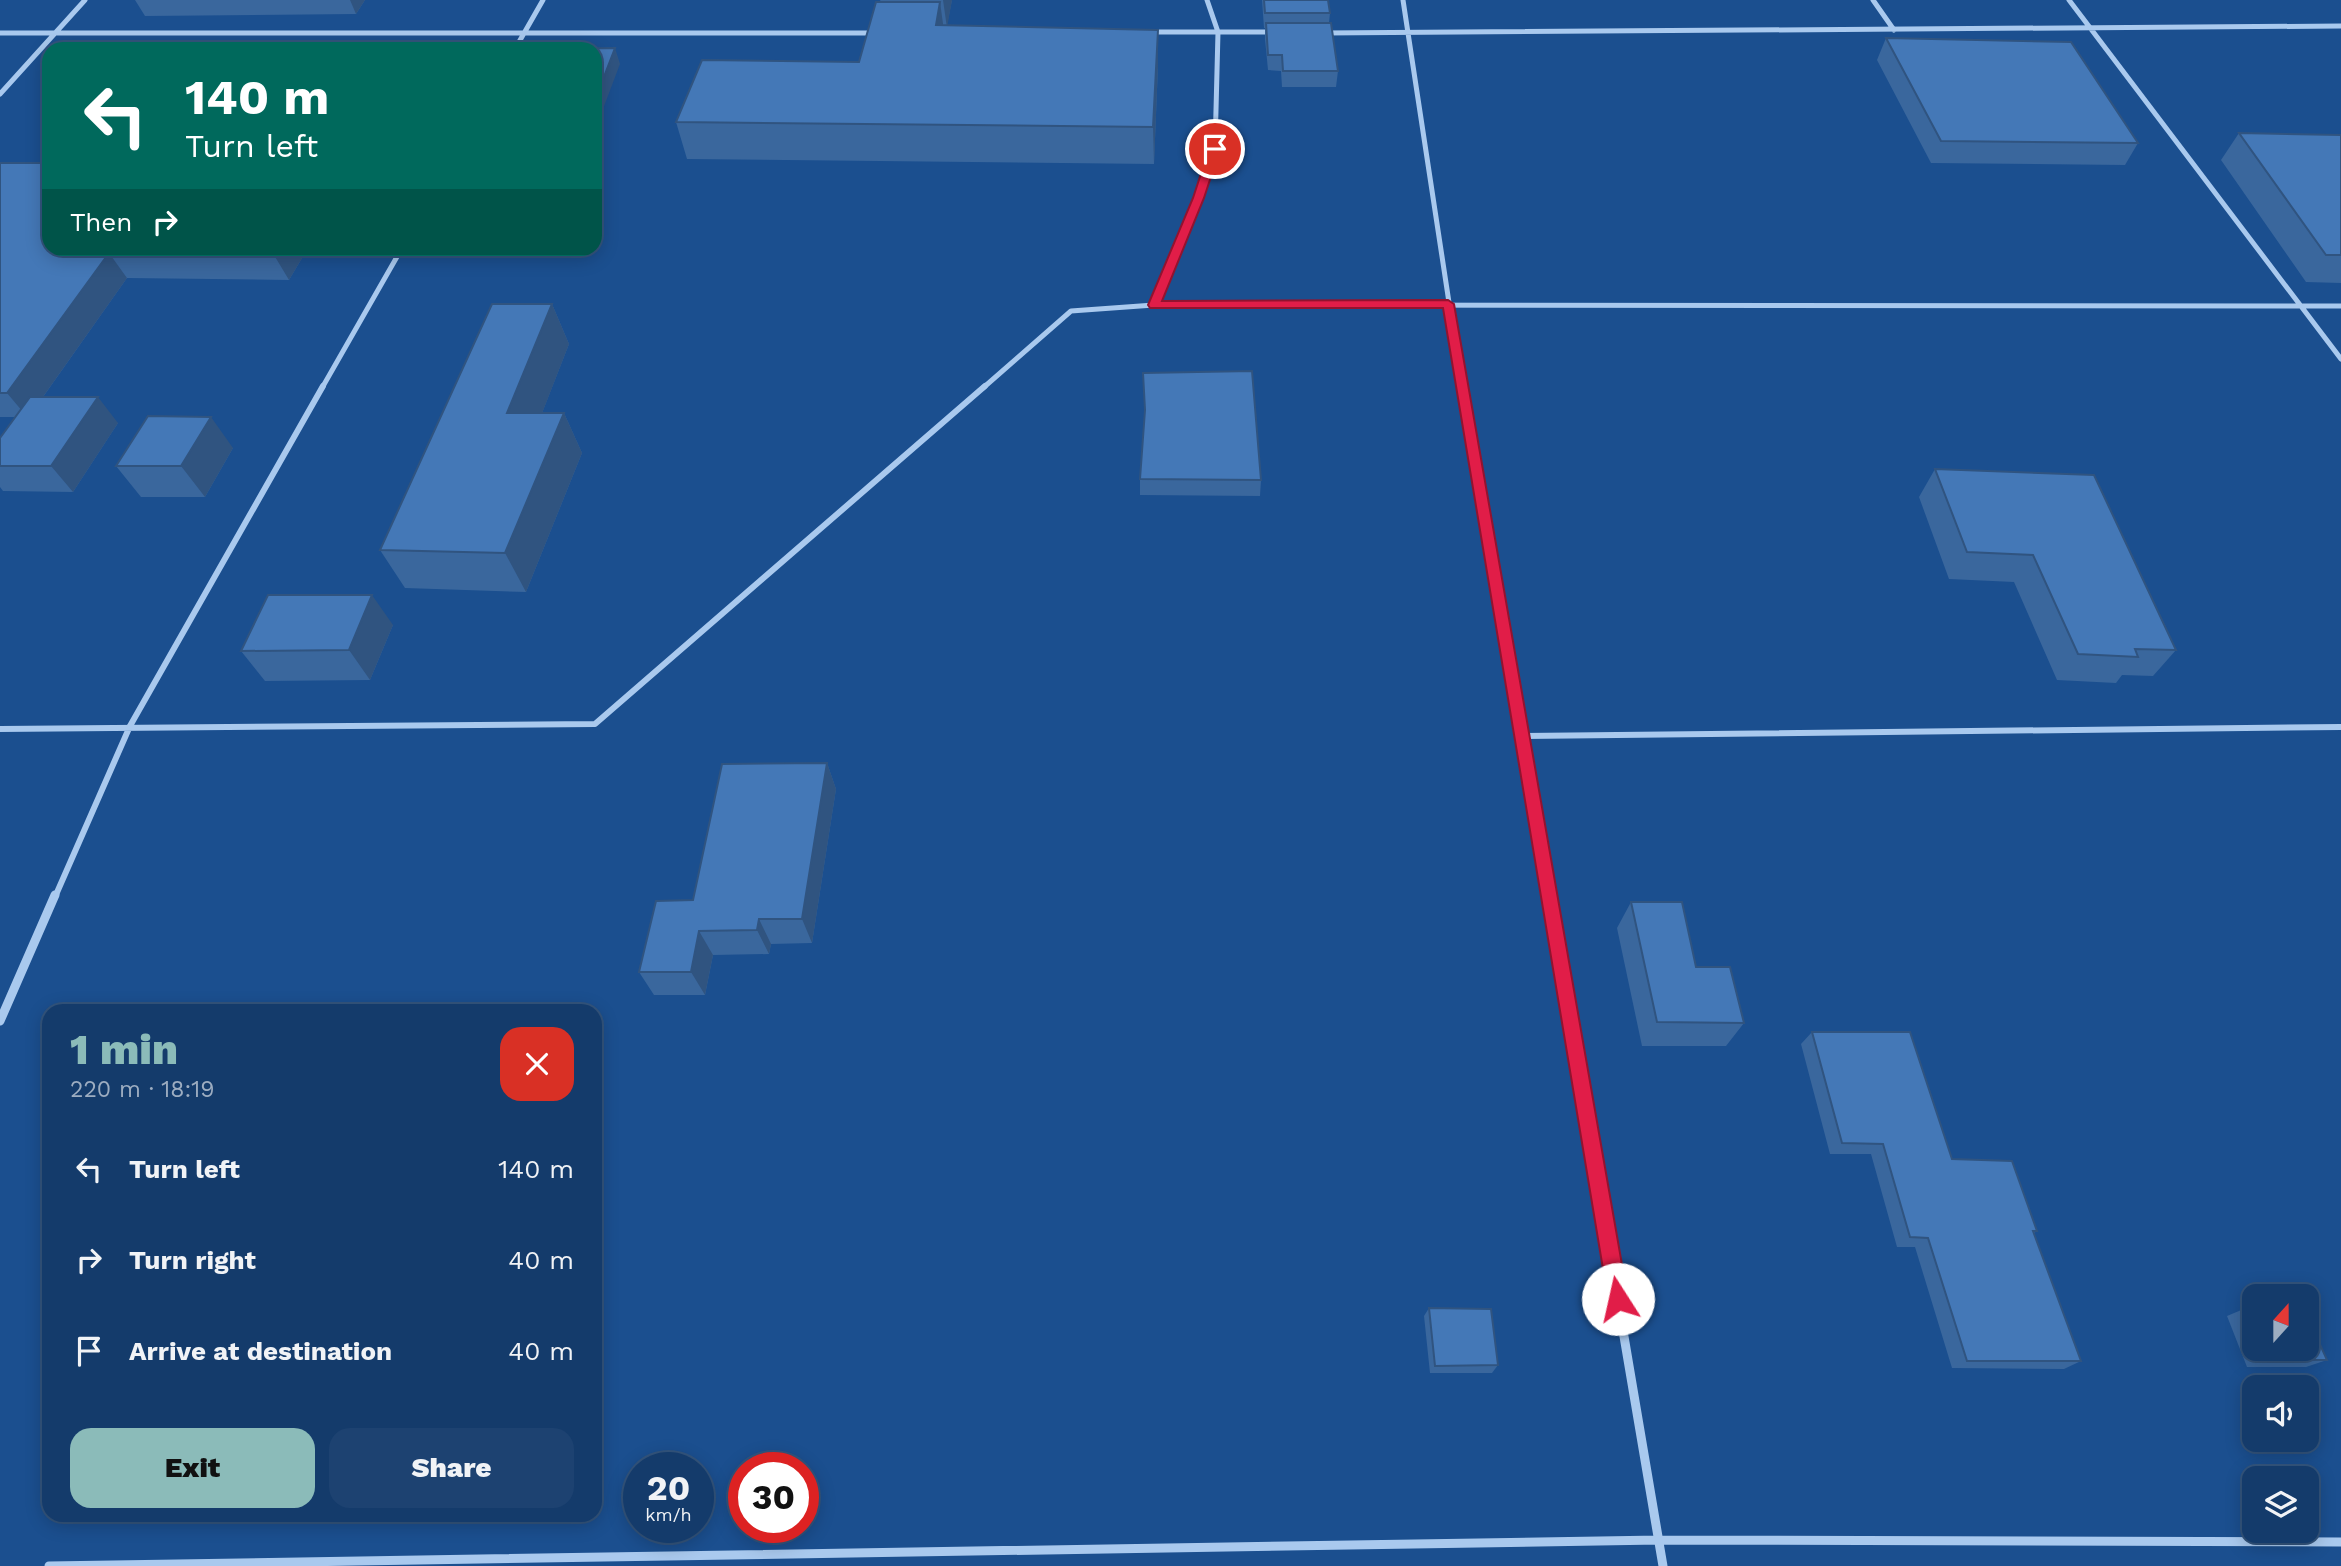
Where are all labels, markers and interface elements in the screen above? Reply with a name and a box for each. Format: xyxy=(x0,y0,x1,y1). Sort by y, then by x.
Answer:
text: 140 m xyxy=(185,68,329,126)
icon: left xyxy=(70,70,161,161)
pin xyxy=(1185,119,1245,179)
text: Turn left xyxy=(185,127,318,165)
icon: arrive xyxy=(1196,130,1234,168)
icon: right xyxy=(146,203,184,241)
text: Then xyxy=(70,207,132,237)
text: 1 min xyxy=(70,1025,178,1074)
button: close xyxy=(500,1027,574,1101)
text: 220 m · 18:19 xyxy=(70,1076,214,1103)
icon: left xyxy=(70,1150,108,1188)
text: Turn left xyxy=(129,1154,240,1184)
text: 140 m xyxy=(498,1154,574,1184)
icon: right xyxy=(70,1241,108,1279)
text: Turn right xyxy=(129,1245,256,1275)
text: 40 m xyxy=(508,1245,574,1275)
position arrow xyxy=(1581,1262,1655,1336)
north arrow xyxy=(2242,1284,2319,1362)
map controls xyxy=(2242,1284,2319,1543)
icon: arrive xyxy=(70,1332,108,1370)
text: Arrive at destination xyxy=(129,1336,392,1366)
text: 40 m xyxy=(508,1336,574,1366)
button: sound xyxy=(2242,1375,2319,1452)
button: Exit xyxy=(70,1428,315,1508)
button: Share xyxy=(329,1428,574,1508)
speed limit sign: 30 xyxy=(728,1452,819,1543)
button: layers xyxy=(2242,1466,2319,1543)
text: 20 xyxy=(647,1467,690,1509)
text: km/h xyxy=(645,1504,692,1525)

